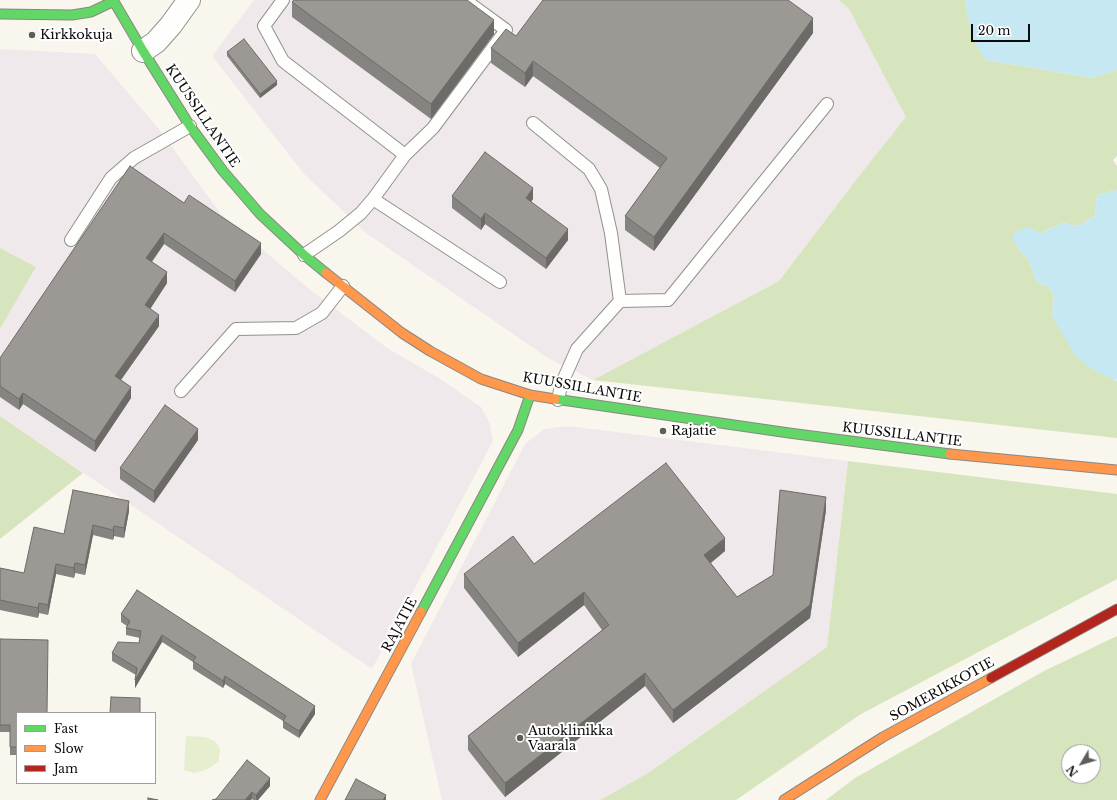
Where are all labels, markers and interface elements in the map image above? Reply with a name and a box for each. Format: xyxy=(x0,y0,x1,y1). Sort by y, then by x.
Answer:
scale bar xyxy=(973,16,1032,42)
text: 20 m xyxy=(978,23,1010,38)
place label: Kirkkokuja xyxy=(40,27,113,43)
marker: Kirkkokuja xyxy=(27,30,37,40)
street label: KUUSSILLANTIE xyxy=(162,62,242,170)
street label: KUUSSILLANTIE xyxy=(521,370,643,406)
street label: KUUSSILLANTIE xyxy=(841,420,963,450)
place label: Rajatie xyxy=(671,423,716,439)
marker: Rajatie xyxy=(658,426,668,436)
street label: RAJATIE xyxy=(379,595,421,655)
street label: SOMERIKKOTIE xyxy=(887,655,997,725)
legend xyxy=(16,712,156,784)
text: Fast xyxy=(54,721,78,736)
place label: Autoklinikka Vaarala xyxy=(528,723,613,754)
marker: Autoklinikka Vaarala xyxy=(515,733,525,743)
text: Slow xyxy=(54,741,83,756)
north arrow xyxy=(1061,744,1101,784)
text: Jam xyxy=(54,761,78,776)
text: N xyxy=(1064,762,1081,779)

